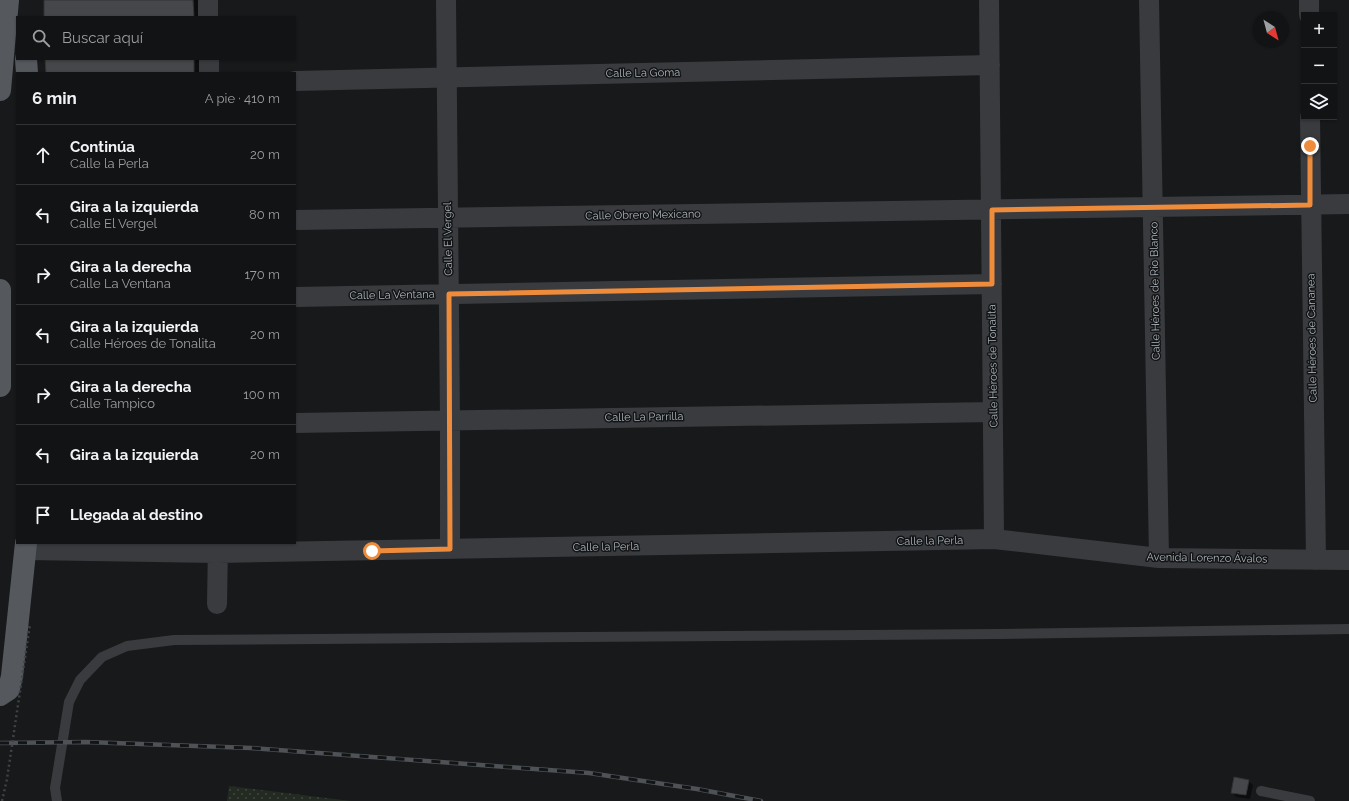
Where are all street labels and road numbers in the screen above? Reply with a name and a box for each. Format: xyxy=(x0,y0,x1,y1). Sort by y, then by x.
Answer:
street label: Calle La Goma xyxy=(606,66,680,80)
street label: Calle El Vergel xyxy=(441,202,455,276)
street label: Calle Obrero Mexicano xyxy=(585,207,701,223)
street label: Calle Héroes de Río Blanco xyxy=(1147,221,1163,360)
street label: Calle Héroes de Cananea xyxy=(1304,273,1320,403)
street label: Calle La Ventana xyxy=(349,288,435,302)
street label: Calle Héroes de Tonalita xyxy=(985,304,1001,428)
street label: Calle La Parrilla xyxy=(604,410,684,424)
street label: Calle la Perla xyxy=(897,534,963,548)
street label: Calle la Perla xyxy=(573,540,639,554)
street label: Avenida Lorenzo Ávalos xyxy=(1146,549,1268,566)

